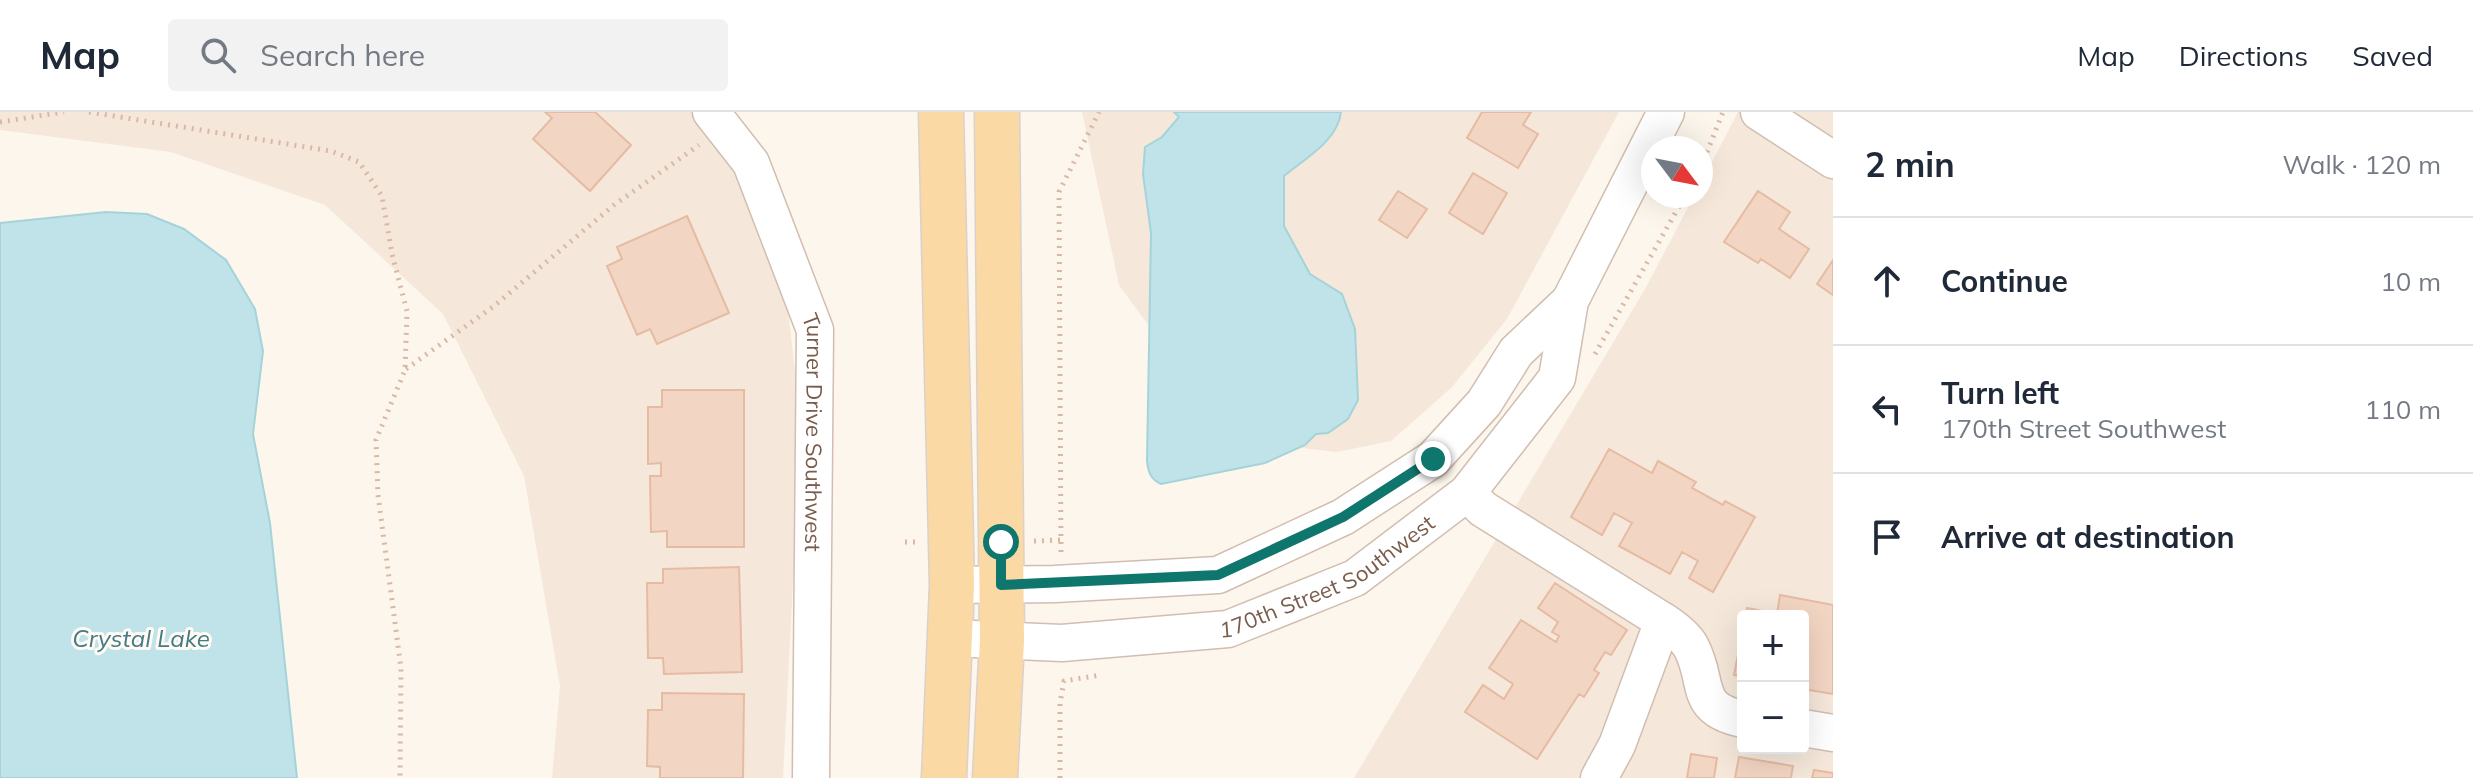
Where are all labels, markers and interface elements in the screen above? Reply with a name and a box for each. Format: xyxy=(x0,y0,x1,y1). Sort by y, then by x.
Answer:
search box xyxy=(168,19,728,91)
text: Map xyxy=(40,31,120,79)
icon: search xyxy=(196,33,240,77)
text: Search here xyxy=(260,36,425,74)
text: Map xyxy=(2077,38,2135,73)
text: Directions xyxy=(2179,38,2308,73)
text: Saved xyxy=(2352,38,2433,73)
north arrow xyxy=(1641,136,1713,208)
text: 2 min xyxy=(1865,143,1955,186)
text: Walk · 120 m xyxy=(2282,148,2441,181)
icon: ahead xyxy=(1865,259,1909,303)
text: Continue xyxy=(1941,262,2068,300)
text: 10 m xyxy=(2380,265,2441,298)
street label: Turner Drive Southwest xyxy=(796,309,829,552)
text: Turn left xyxy=(1941,374,2059,412)
icon: left xyxy=(1865,387,1909,431)
text: 110 m xyxy=(2365,393,2441,426)
text: 170th Street Southwest xyxy=(1941,412,2226,445)
route end xyxy=(1415,441,1451,477)
street label: 170th Street Southwest xyxy=(1218,509,1440,644)
icon: arrive xyxy=(1865,515,1909,559)
text: Arrive at destination xyxy=(1941,518,2235,556)
route start xyxy=(983,524,1019,560)
map controls xyxy=(1737,610,1809,754)
button: + xyxy=(1737,610,1809,682)
water label: Crystal Lake xyxy=(72,623,210,653)
button: − xyxy=(1737,682,1809,754)

